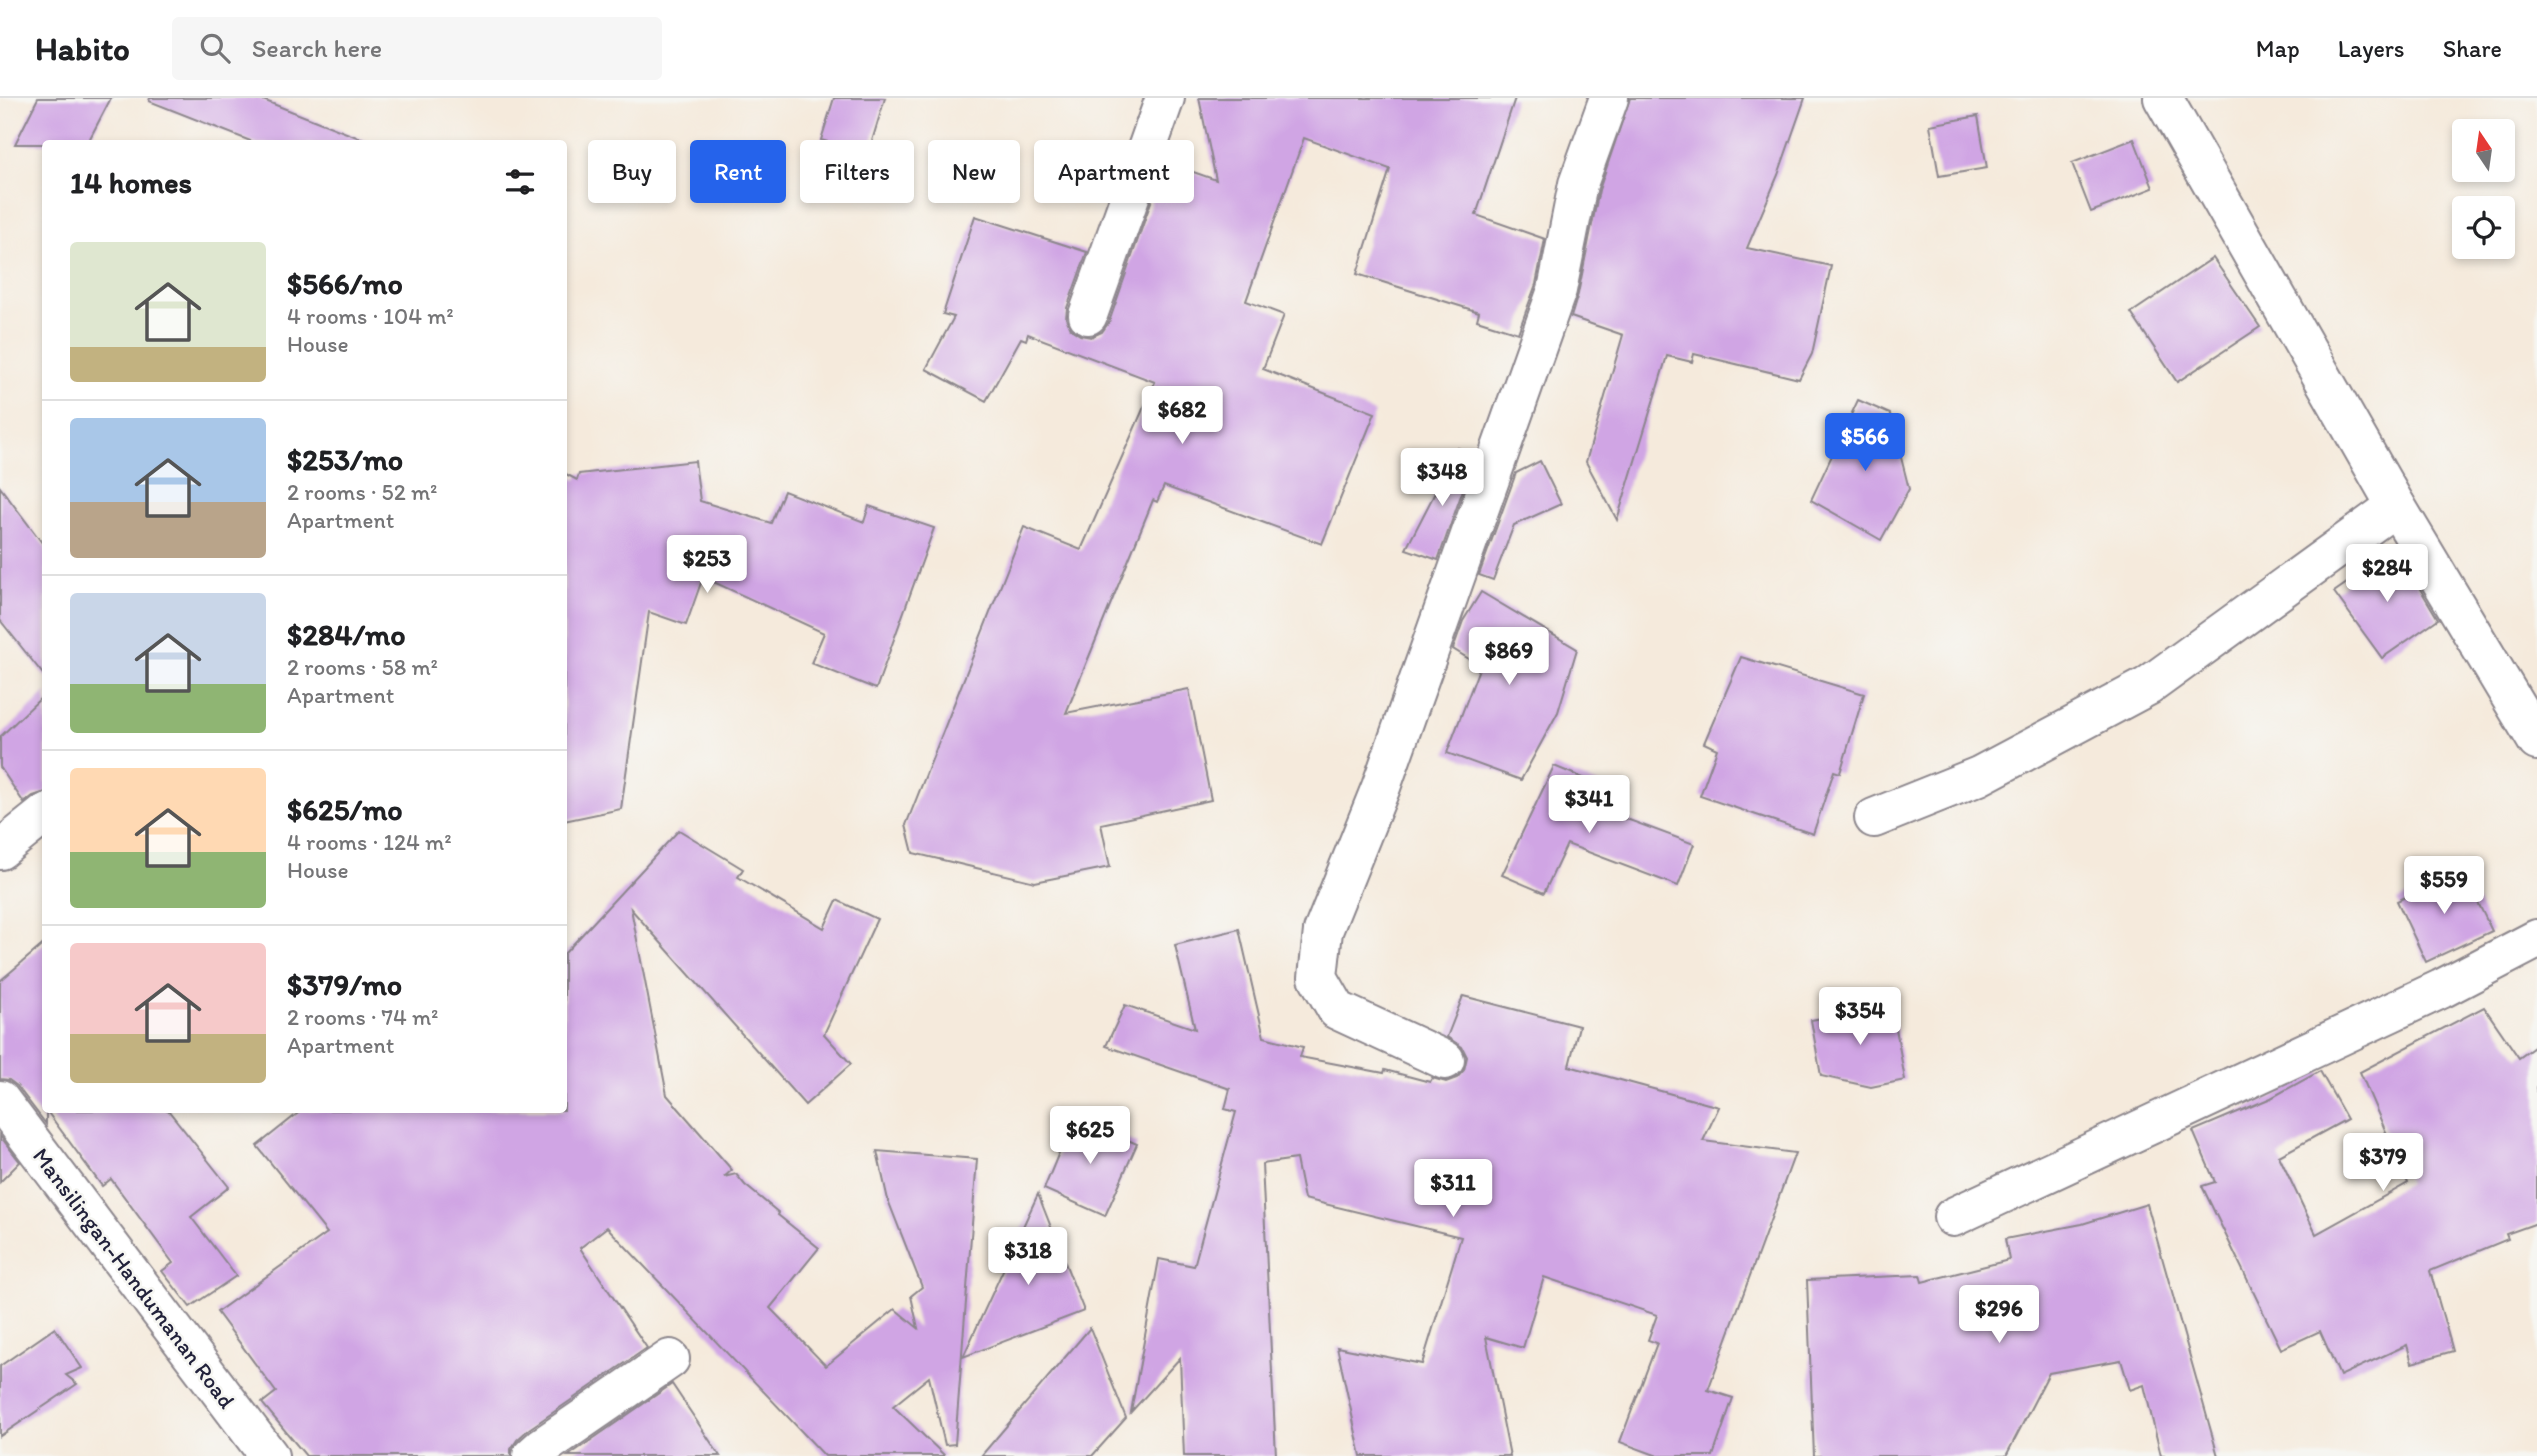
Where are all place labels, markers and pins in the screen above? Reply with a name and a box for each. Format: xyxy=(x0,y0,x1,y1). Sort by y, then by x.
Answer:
pin: $682 xyxy=(1141,386,1223,446)
pin: $566 xyxy=(1824,414,1906,473)
pin: $348 xyxy=(1401,448,1483,508)
pin: $253 xyxy=(666,536,748,595)
pin: $284 xyxy=(2346,545,2428,604)
pin: $869 xyxy=(1468,628,1550,687)
pin: $341 xyxy=(1548,776,1630,835)
pin: $559 xyxy=(2403,856,2485,916)
pin: $354 xyxy=(1819,988,1901,1047)
pin: $625 xyxy=(1049,1107,1131,1166)
pin: $379 xyxy=(2342,1134,2424,1193)
pin: $311 xyxy=(1412,1160,1494,1219)
pin: $318 xyxy=(987,1228,1069,1287)
pin: $296 xyxy=(1958,1286,2040,1345)

